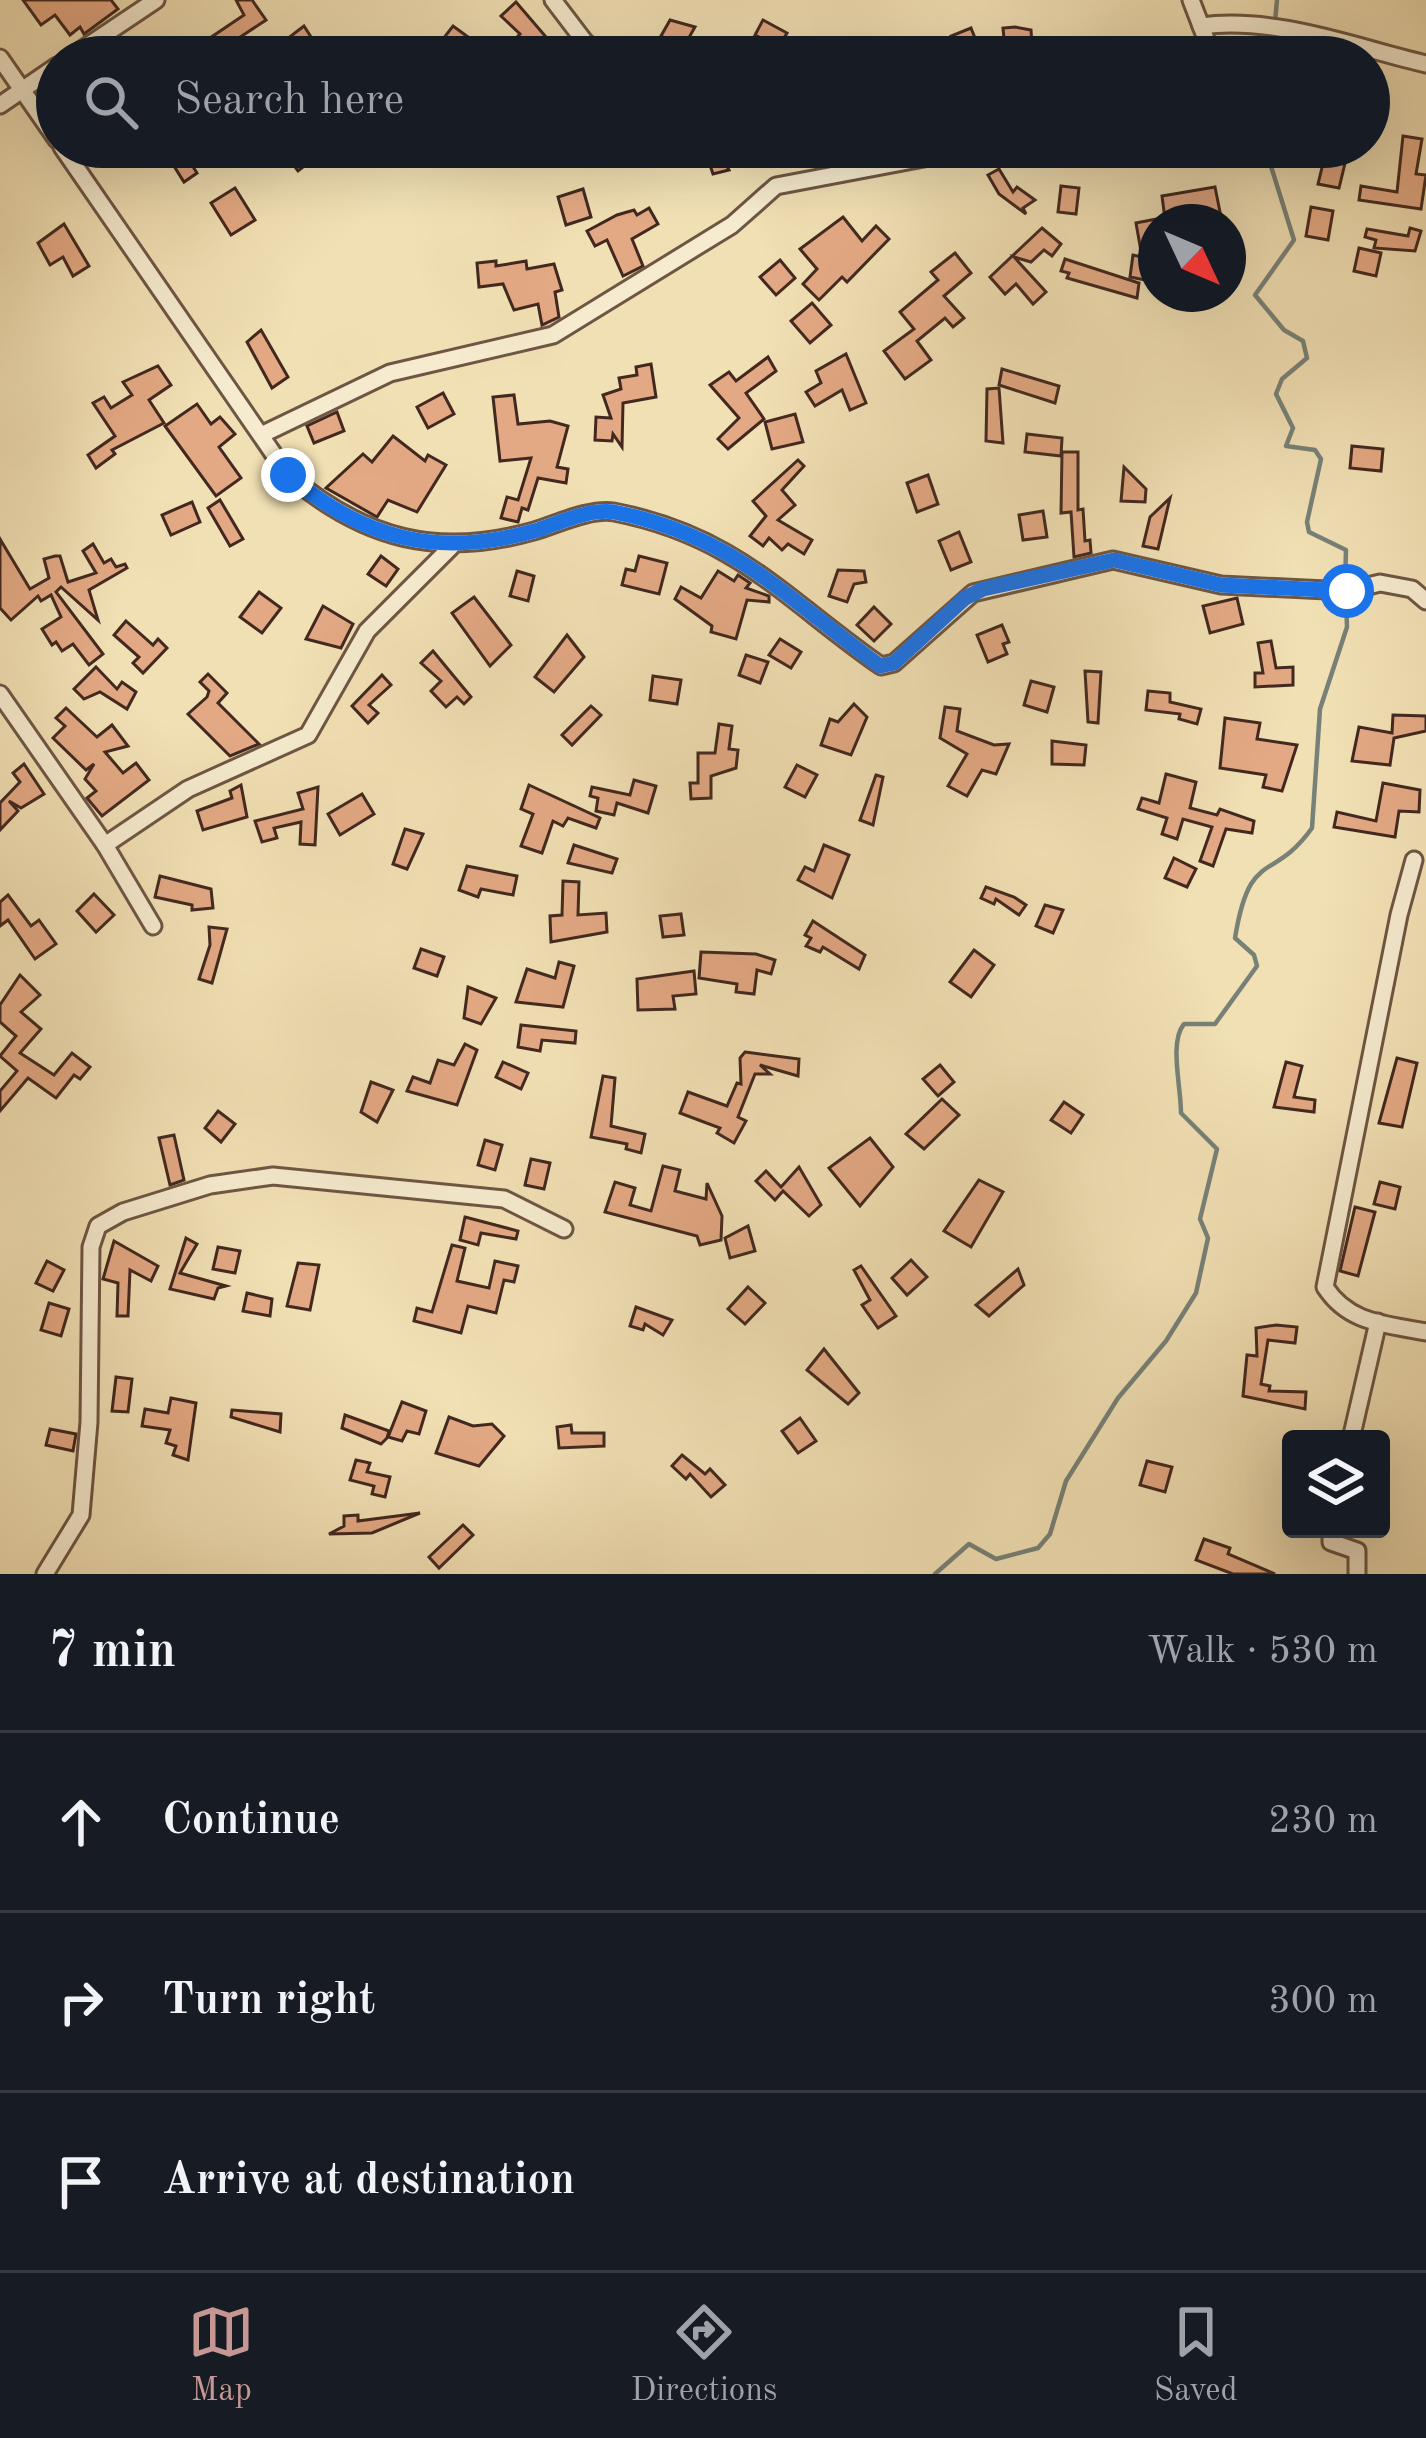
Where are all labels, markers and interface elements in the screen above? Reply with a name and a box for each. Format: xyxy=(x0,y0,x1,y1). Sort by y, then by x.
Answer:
search box xyxy=(36,36,1390,168)
icon: search xyxy=(78,69,144,135)
text: Search here xyxy=(174,79,404,124)
north arrow xyxy=(1138,204,1246,312)
route end xyxy=(261,448,315,502)
route start xyxy=(1320,564,1374,618)
map controls xyxy=(1282,1430,1390,1538)
button: layers xyxy=(1282,1430,1390,1538)
text: 7 min xyxy=(48,1627,176,1678)
text: Walk · 530 m xyxy=(1147,1632,1378,1671)
icon: ahead xyxy=(48,1789,114,1855)
text: Continue xyxy=(162,1799,340,1844)
text: 230 m xyxy=(1268,1802,1378,1841)
icon: right xyxy=(48,1969,114,2035)
text: Turn right xyxy=(162,1979,375,2024)
text: 300 m xyxy=(1268,1982,1378,2021)
icon: arrive xyxy=(48,2149,114,2215)
text: Arrive at destination xyxy=(162,2159,575,2204)
tab: Map xyxy=(188,2299,254,2412)
tab: Directions xyxy=(631,2299,777,2412)
tab: Saved xyxy=(1154,2299,1238,2412)

